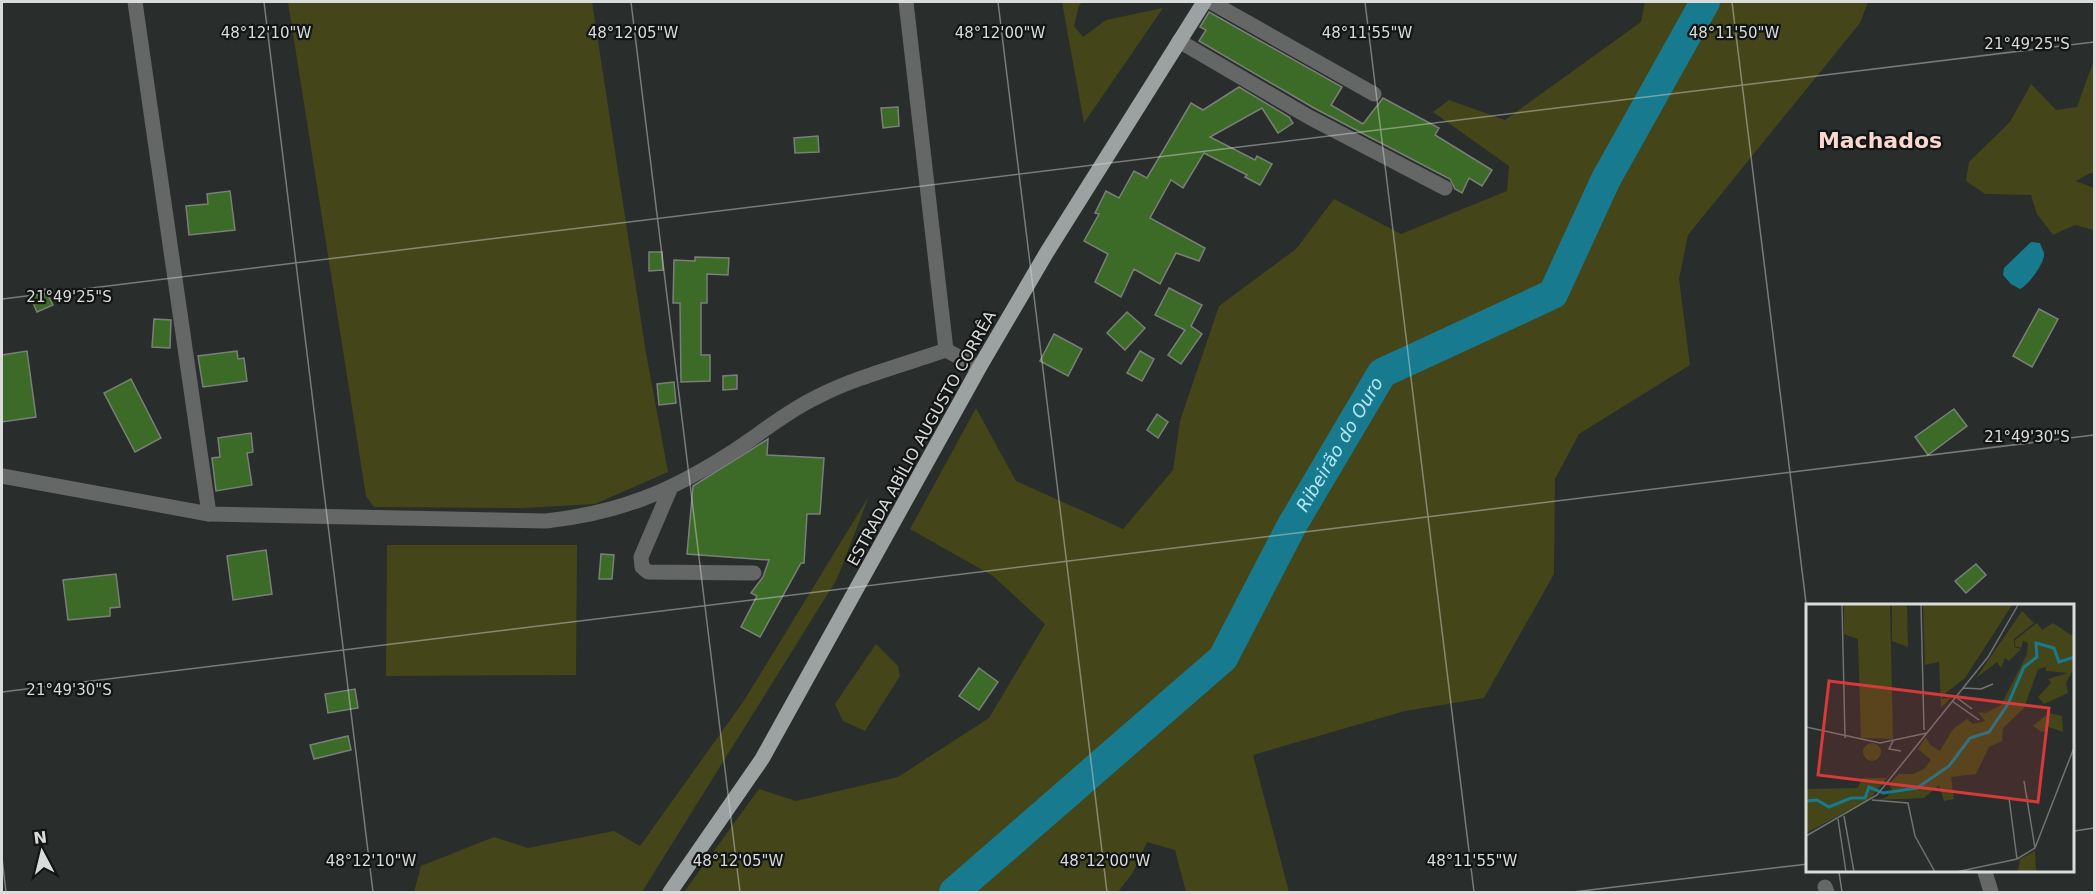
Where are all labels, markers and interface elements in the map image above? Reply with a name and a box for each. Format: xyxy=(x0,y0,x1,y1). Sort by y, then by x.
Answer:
text: 48°12'10"W xyxy=(221,24,311,42)
text: 48°12'05"W xyxy=(588,24,678,42)
text: 48°12'00"W xyxy=(955,24,1045,42)
text: 48°11'55"W xyxy=(1322,24,1412,42)
text: 48°11'50"W xyxy=(1689,24,1779,42)
text: 21°49'25"S xyxy=(1984,35,2070,53)
district label: Machados xyxy=(1818,128,1942,153)
text: 21°49'25"S xyxy=(26,288,112,306)
street label: ESTRADA ABÍLIO AUGUSTO CORRÊA xyxy=(843,307,1000,569)
water label: Ribeirão do Ouro xyxy=(1292,373,1387,515)
text: 21°49'30"S xyxy=(1984,428,2070,446)
inset map xyxy=(1806,604,2075,873)
text: 21°49'30"S xyxy=(26,681,112,699)
north arrow xyxy=(12,822,72,882)
text: N xyxy=(32,827,48,848)
text: 48°12'10"W xyxy=(326,852,416,870)
text: 48°12'05"W xyxy=(693,852,783,870)
text: 48°12'00"W xyxy=(1060,852,1150,870)
text: 48°11'55"W xyxy=(1427,852,1517,870)

